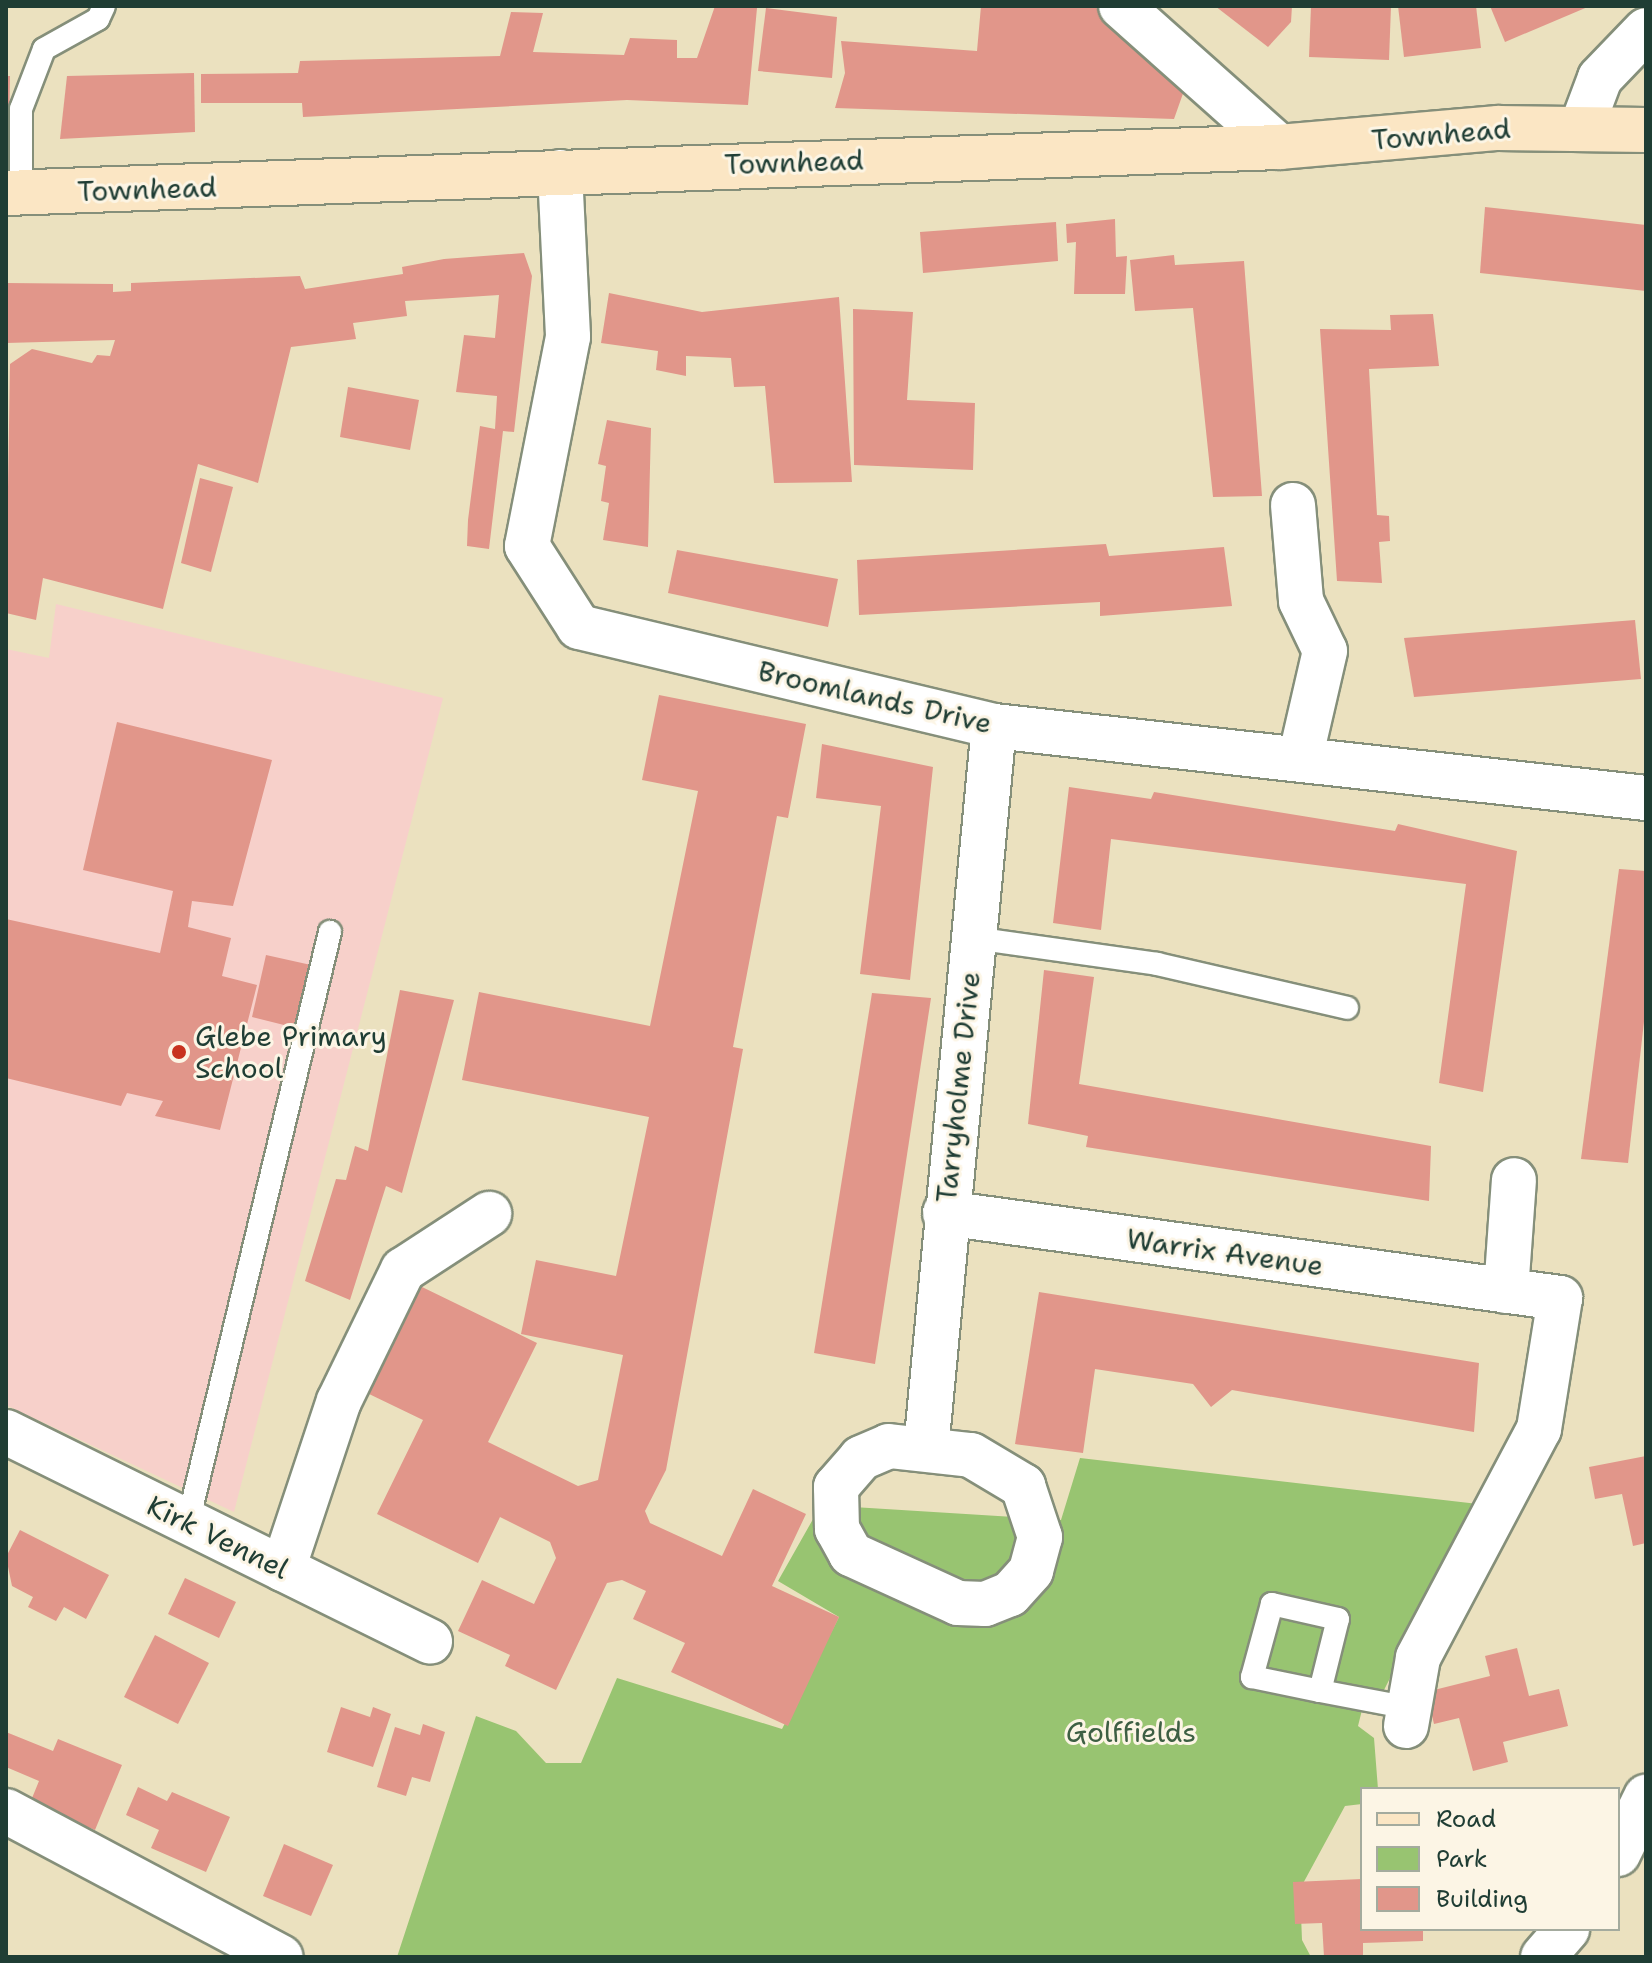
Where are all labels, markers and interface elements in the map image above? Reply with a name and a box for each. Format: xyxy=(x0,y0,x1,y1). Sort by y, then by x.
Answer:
street label: Townhead xyxy=(1370,111,1512,157)
street label: Townhead xyxy=(724,143,864,181)
street label: Townhead xyxy=(77,170,217,208)
street label: Broomlands Drive xyxy=(755,654,995,740)
street label: Tarryholme Drive xyxy=(929,970,987,1204)
place label: Glebe Primary School xyxy=(195,1019,387,1085)
marker: Glebe Primary School xyxy=(170,1043,188,1061)
street label: Warrix Avenue xyxy=(1125,1222,1325,1282)
street label: Kirk Vennel xyxy=(142,1488,294,1586)
park label: Golffields xyxy=(1066,1715,1196,1749)
legend xyxy=(1360,1787,1620,1931)
text: Road xyxy=(1436,1803,1496,1835)
text: Park xyxy=(1436,1843,1488,1875)
text: Building xyxy=(1436,1883,1528,1915)

